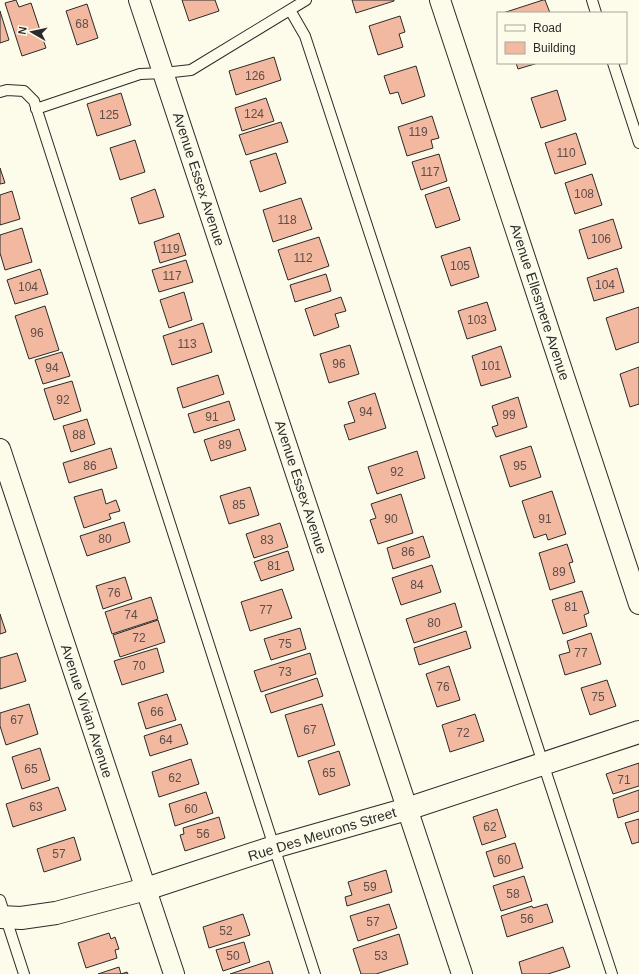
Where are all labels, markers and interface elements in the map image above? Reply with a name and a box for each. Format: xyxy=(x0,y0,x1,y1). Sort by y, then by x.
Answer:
north arrow xyxy=(12,12,52,52)
legend xyxy=(497,12,627,64)
house number: 68 xyxy=(75,17,89,31)
text: Road xyxy=(533,21,562,35)
text: N xyxy=(16,26,29,35)
text: Building xyxy=(533,41,576,55)
house number: 126 xyxy=(245,69,265,83)
house number: 124 xyxy=(244,107,264,121)
house number: 125 xyxy=(99,108,119,122)
street label: Avenue Essex Avenue xyxy=(170,110,228,248)
house number: 119 xyxy=(408,125,428,139)
house number: 110 xyxy=(556,146,576,160)
house number: 117 xyxy=(420,165,440,179)
house number: 108 xyxy=(574,187,594,201)
house number: 118 xyxy=(277,213,297,227)
street label: Avenue Ellesmere Avenue xyxy=(507,222,573,383)
house number: 106 xyxy=(591,232,611,246)
house number: 119 xyxy=(160,242,180,256)
house number: 112 xyxy=(293,251,313,265)
house number: 105 xyxy=(450,259,470,273)
house number: 117 xyxy=(162,269,182,283)
house number: 104 xyxy=(595,278,615,292)
house number: 104 xyxy=(18,280,38,294)
house number: 103 xyxy=(467,313,487,327)
house number: 96 xyxy=(30,326,44,340)
house number: 113 xyxy=(177,337,197,351)
house number: 96 xyxy=(332,357,346,371)
house number: 101 xyxy=(481,359,501,373)
house number: 94 xyxy=(45,361,59,375)
house number: 92 xyxy=(56,393,70,407)
house number: 94 xyxy=(359,405,373,419)
house number: 99 xyxy=(502,408,516,422)
house number: 91 xyxy=(205,410,219,424)
street label: Avenue Essex Avenue xyxy=(272,418,330,556)
house number: 88 xyxy=(72,428,86,442)
house number: 89 xyxy=(218,438,232,452)
house number: 86 xyxy=(83,459,97,473)
house number: 95 xyxy=(513,459,527,473)
house number: 92 xyxy=(390,465,404,479)
house number: 85 xyxy=(232,498,246,512)
house number: 90 xyxy=(384,512,398,526)
house number: 91 xyxy=(538,512,552,526)
house number: 80 xyxy=(98,532,112,546)
house number: 83 xyxy=(260,533,274,547)
house number: 86 xyxy=(401,545,415,559)
house number: 81 xyxy=(267,559,281,573)
house number: 89 xyxy=(552,565,566,579)
house number: 84 xyxy=(410,578,424,592)
house number: 76 xyxy=(107,586,121,600)
house number: 81 xyxy=(564,600,578,614)
house number: 77 xyxy=(259,603,273,617)
house number: 74 xyxy=(124,608,138,622)
house number: 80 xyxy=(427,616,441,630)
house number: 72 xyxy=(132,631,146,645)
house number: 75 xyxy=(278,637,292,651)
street label: Avenue Vivian Avenue xyxy=(58,642,116,780)
house number: 77 xyxy=(574,646,588,660)
house number: 70 xyxy=(132,659,146,673)
house number: 73 xyxy=(278,665,292,679)
house number: 76 xyxy=(436,680,450,694)
house number: 75 xyxy=(591,690,605,704)
house number: 66 xyxy=(150,705,164,719)
house number: 67 xyxy=(10,713,24,727)
house number: 67 xyxy=(303,723,317,737)
house number: 72 xyxy=(456,726,470,740)
house number: 64 xyxy=(159,733,173,747)
house number: 65 xyxy=(24,762,38,776)
house number: 65 xyxy=(322,766,336,780)
house number: 62 xyxy=(168,771,182,785)
house number: 71 xyxy=(617,773,631,787)
house number: 63 xyxy=(29,800,43,814)
house number: 60 xyxy=(184,802,198,816)
street label: Rue Des Meurons Street xyxy=(246,804,398,864)
house number: 62 xyxy=(483,820,497,834)
house number: 56 xyxy=(196,827,210,841)
house number: 57 xyxy=(52,847,66,861)
house number: 60 xyxy=(497,853,511,867)
house number: 59 xyxy=(363,880,377,894)
house number: 58 xyxy=(506,887,520,901)
house number: 56 xyxy=(520,912,534,926)
house number: 57 xyxy=(366,915,380,929)
house number: 52 xyxy=(219,924,233,938)
house number: 50 xyxy=(226,949,240,963)
house number: 53 xyxy=(374,949,388,963)

